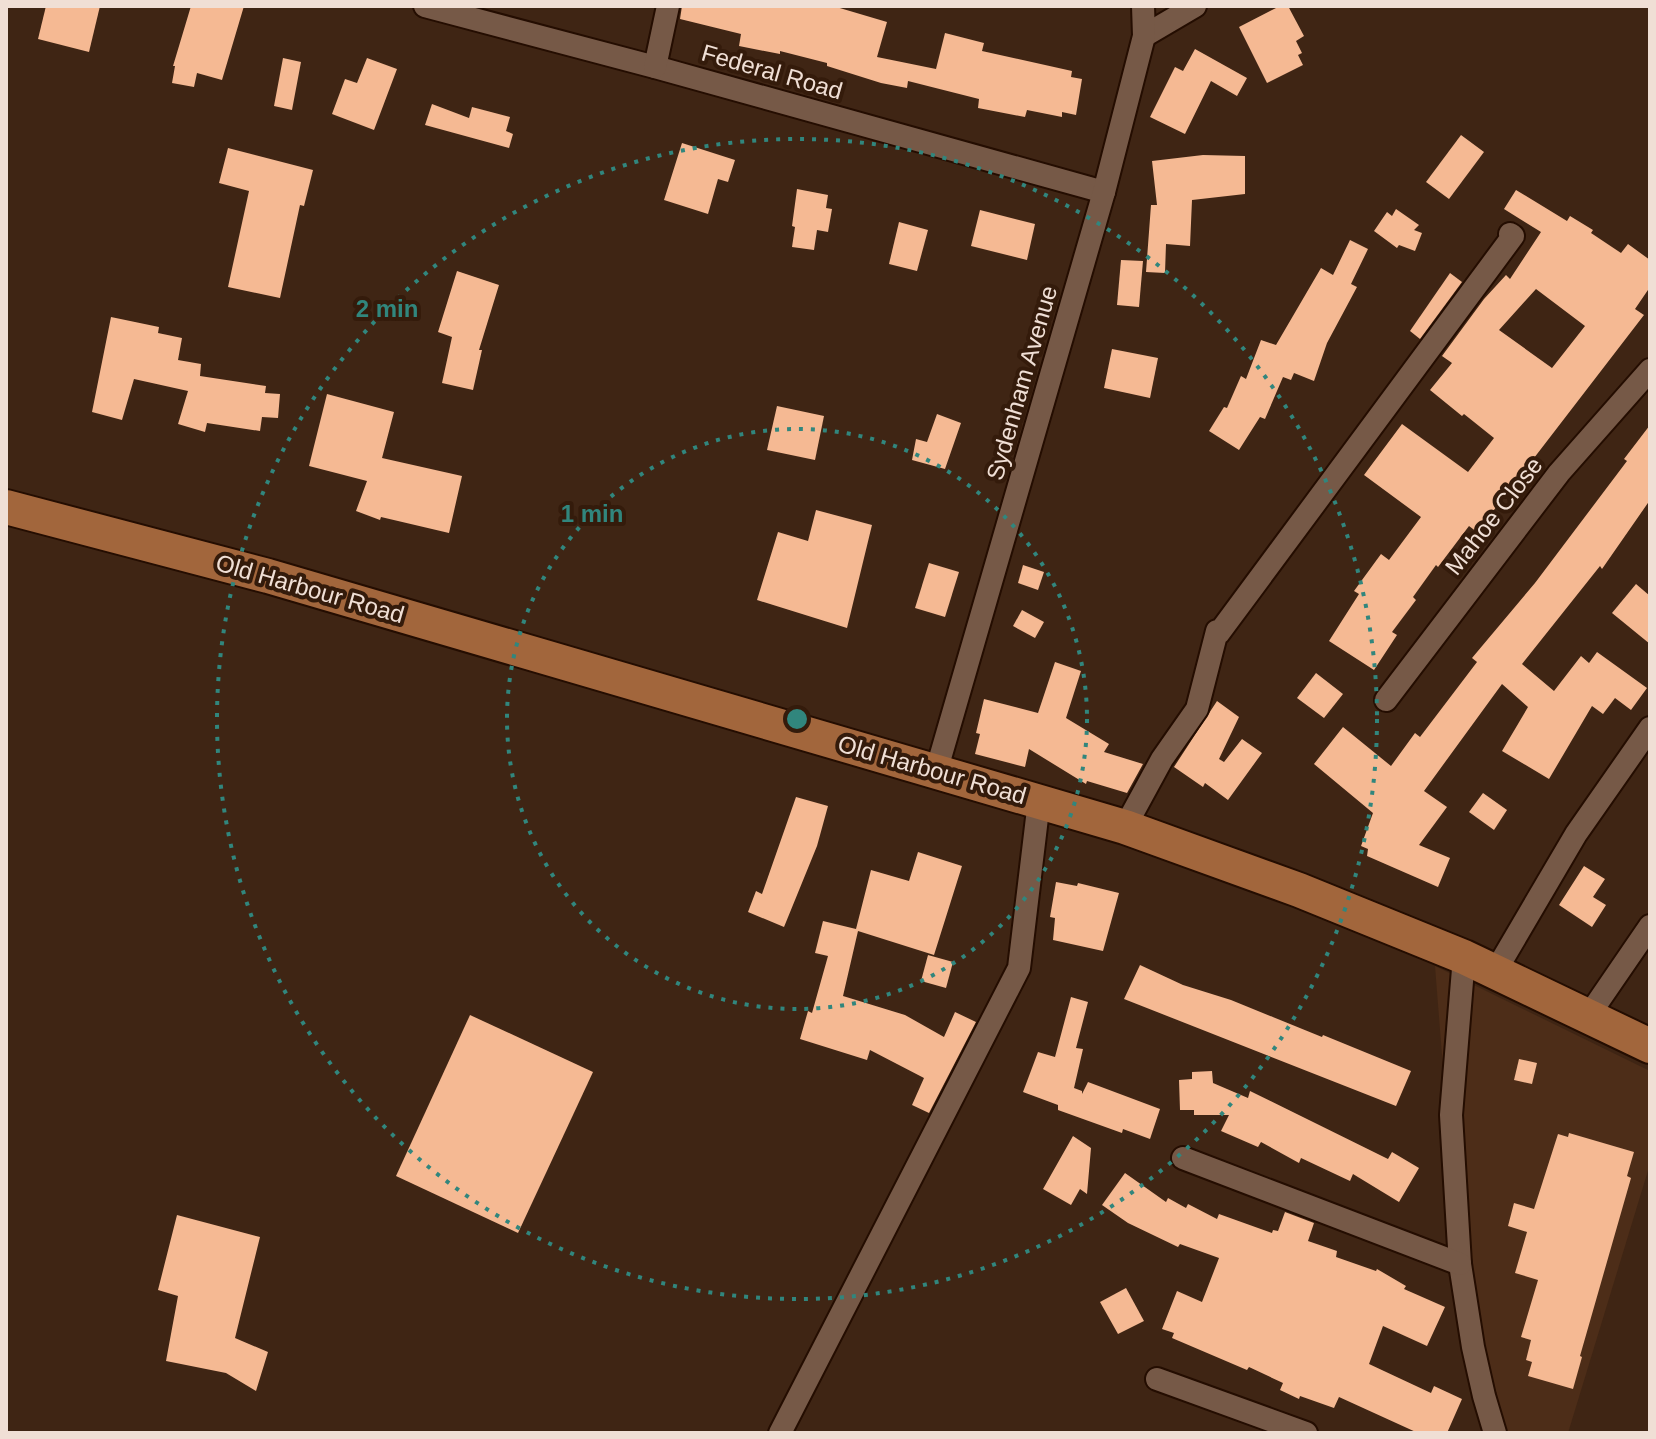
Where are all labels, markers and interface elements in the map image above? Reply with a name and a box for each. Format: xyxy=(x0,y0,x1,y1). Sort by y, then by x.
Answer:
street label: Federal Road xyxy=(699,39,846,105)
street label: Sydenham Avenue xyxy=(981,283,1062,483)
text: 2 min xyxy=(356,295,418,322)
street label: Mahoe Close xyxy=(1439,452,1548,580)
text: 1 min xyxy=(561,500,623,527)
street label: Old Harbour Road xyxy=(213,549,407,628)
centre of rings xyxy=(783,705,811,733)
street label: Old Harbour Road xyxy=(835,730,1029,809)

